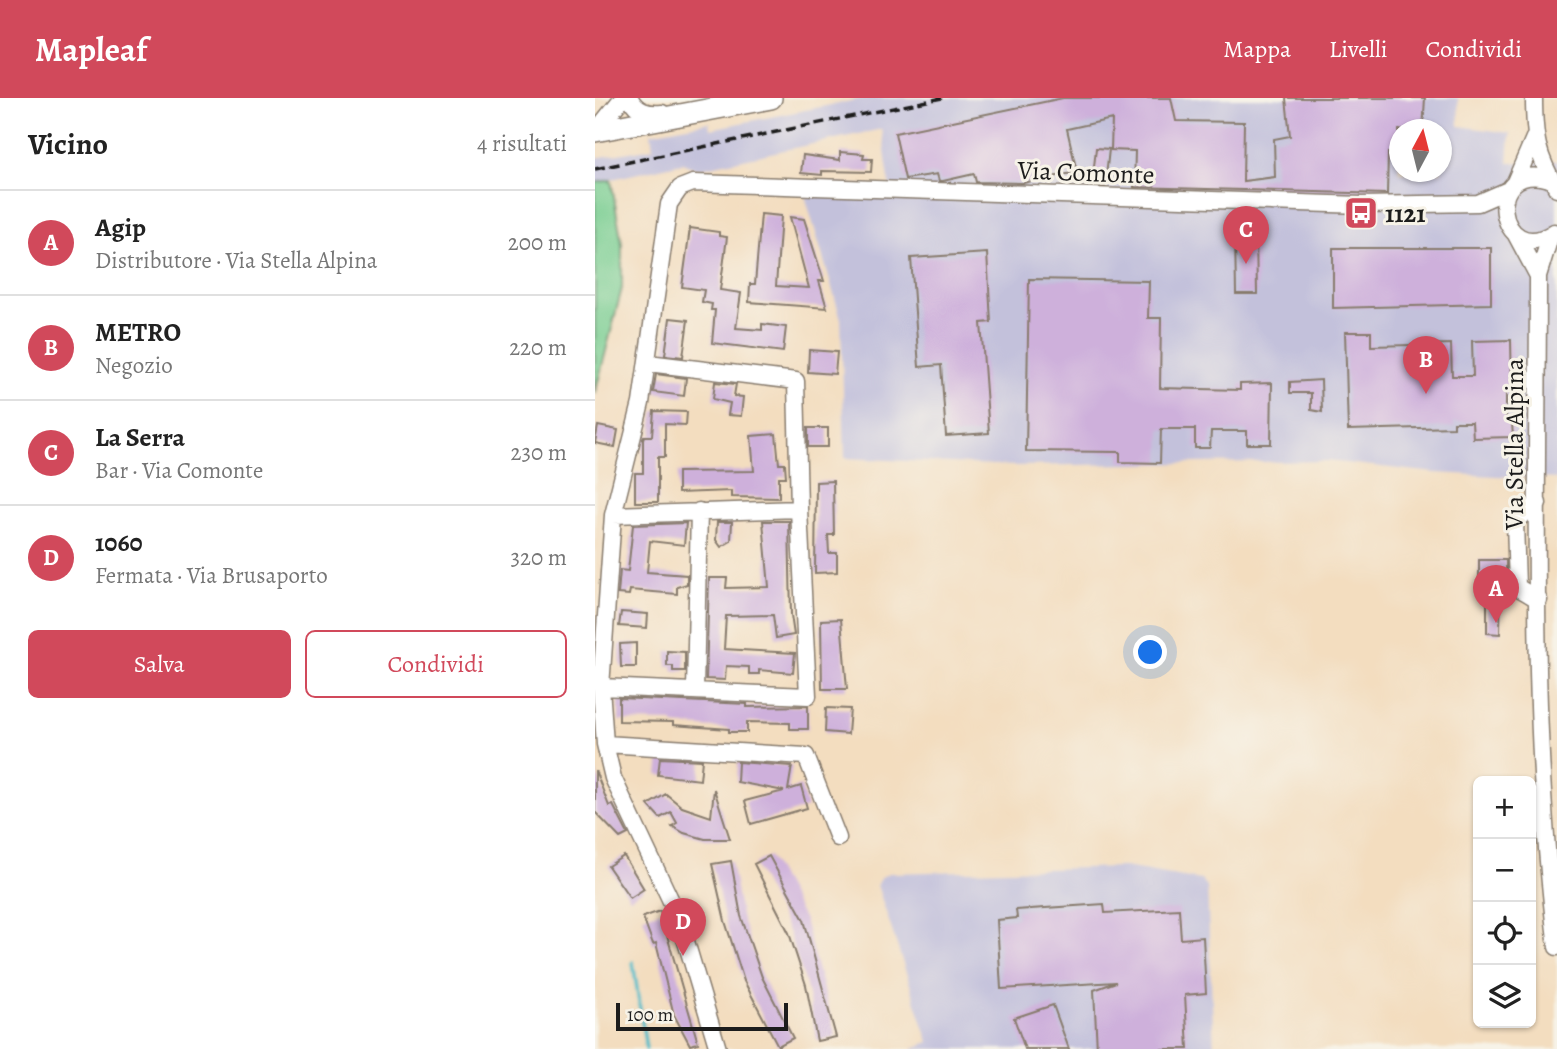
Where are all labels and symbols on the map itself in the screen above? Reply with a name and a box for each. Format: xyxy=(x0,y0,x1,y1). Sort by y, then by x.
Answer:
north arrow xyxy=(1389,119,1452,182)
street label: Via Comonte xyxy=(1016,153,1155,192)
bus stop icon: 1121 xyxy=(1342,194,1380,232)
place label: 1121 xyxy=(1385,196,1425,231)
pin: C xyxy=(1223,206,1269,264)
pin: B xyxy=(1403,336,1449,394)
street label: Via Stella Alpina xyxy=(1497,358,1532,531)
pin: A xyxy=(1473,565,1519,623)
your location xyxy=(1133,635,1167,669)
pin: D xyxy=(660,898,706,956)
scale bar xyxy=(616,1000,787,1032)

